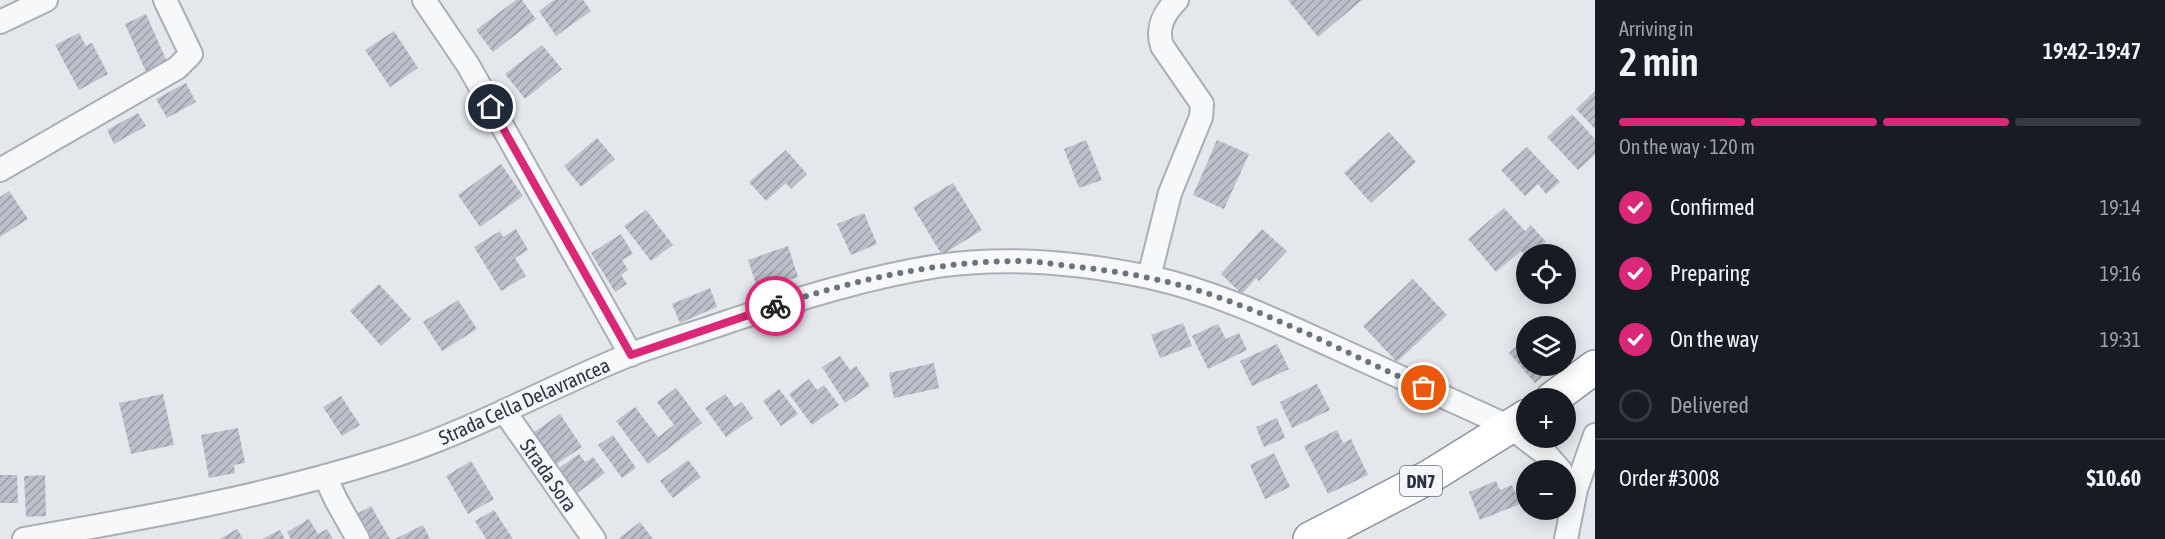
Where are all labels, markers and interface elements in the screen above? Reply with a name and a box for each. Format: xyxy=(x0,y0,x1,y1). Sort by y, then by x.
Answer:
text: Arriving in xyxy=(1619,17,1693,40)
text: 19:42–19:47 xyxy=(2043,38,2141,64)
text: 2 min xyxy=(1619,40,1699,84)
pin xyxy=(465,81,516,132)
icon: home xyxy=(474,90,507,123)
text: On the way · 120 m xyxy=(1619,135,1755,158)
icon: check xyxy=(1619,191,1652,224)
text: Confirmed xyxy=(1670,194,1755,220)
text: 19:14 xyxy=(2100,196,2141,219)
map controls xyxy=(1516,244,1576,520)
button: locate xyxy=(1516,244,1576,304)
icon: check xyxy=(1619,257,1652,290)
text: Preparing xyxy=(1670,260,1750,286)
text: 19:16 xyxy=(2100,262,2141,285)
courier xyxy=(745,276,805,336)
icon: bike xyxy=(759,290,792,323)
button: layers xyxy=(1516,316,1576,376)
icon: check xyxy=(1619,323,1652,356)
text: On the way xyxy=(1670,326,1759,352)
text: 19:31 xyxy=(2100,328,2141,351)
street label: Strada Cella Delavrancea xyxy=(435,353,613,449)
pin xyxy=(1398,362,1449,413)
icon: bag xyxy=(1407,371,1440,404)
button: + xyxy=(1516,388,1576,448)
text: Delivered xyxy=(1670,392,1749,418)
street label: Strada Sora xyxy=(516,434,582,516)
button: − xyxy=(1516,460,1576,520)
text: Order #3008 xyxy=(1619,465,1719,491)
text: $10.60 xyxy=(2086,465,2141,491)
road number: DN7 xyxy=(1400,466,1442,496)

